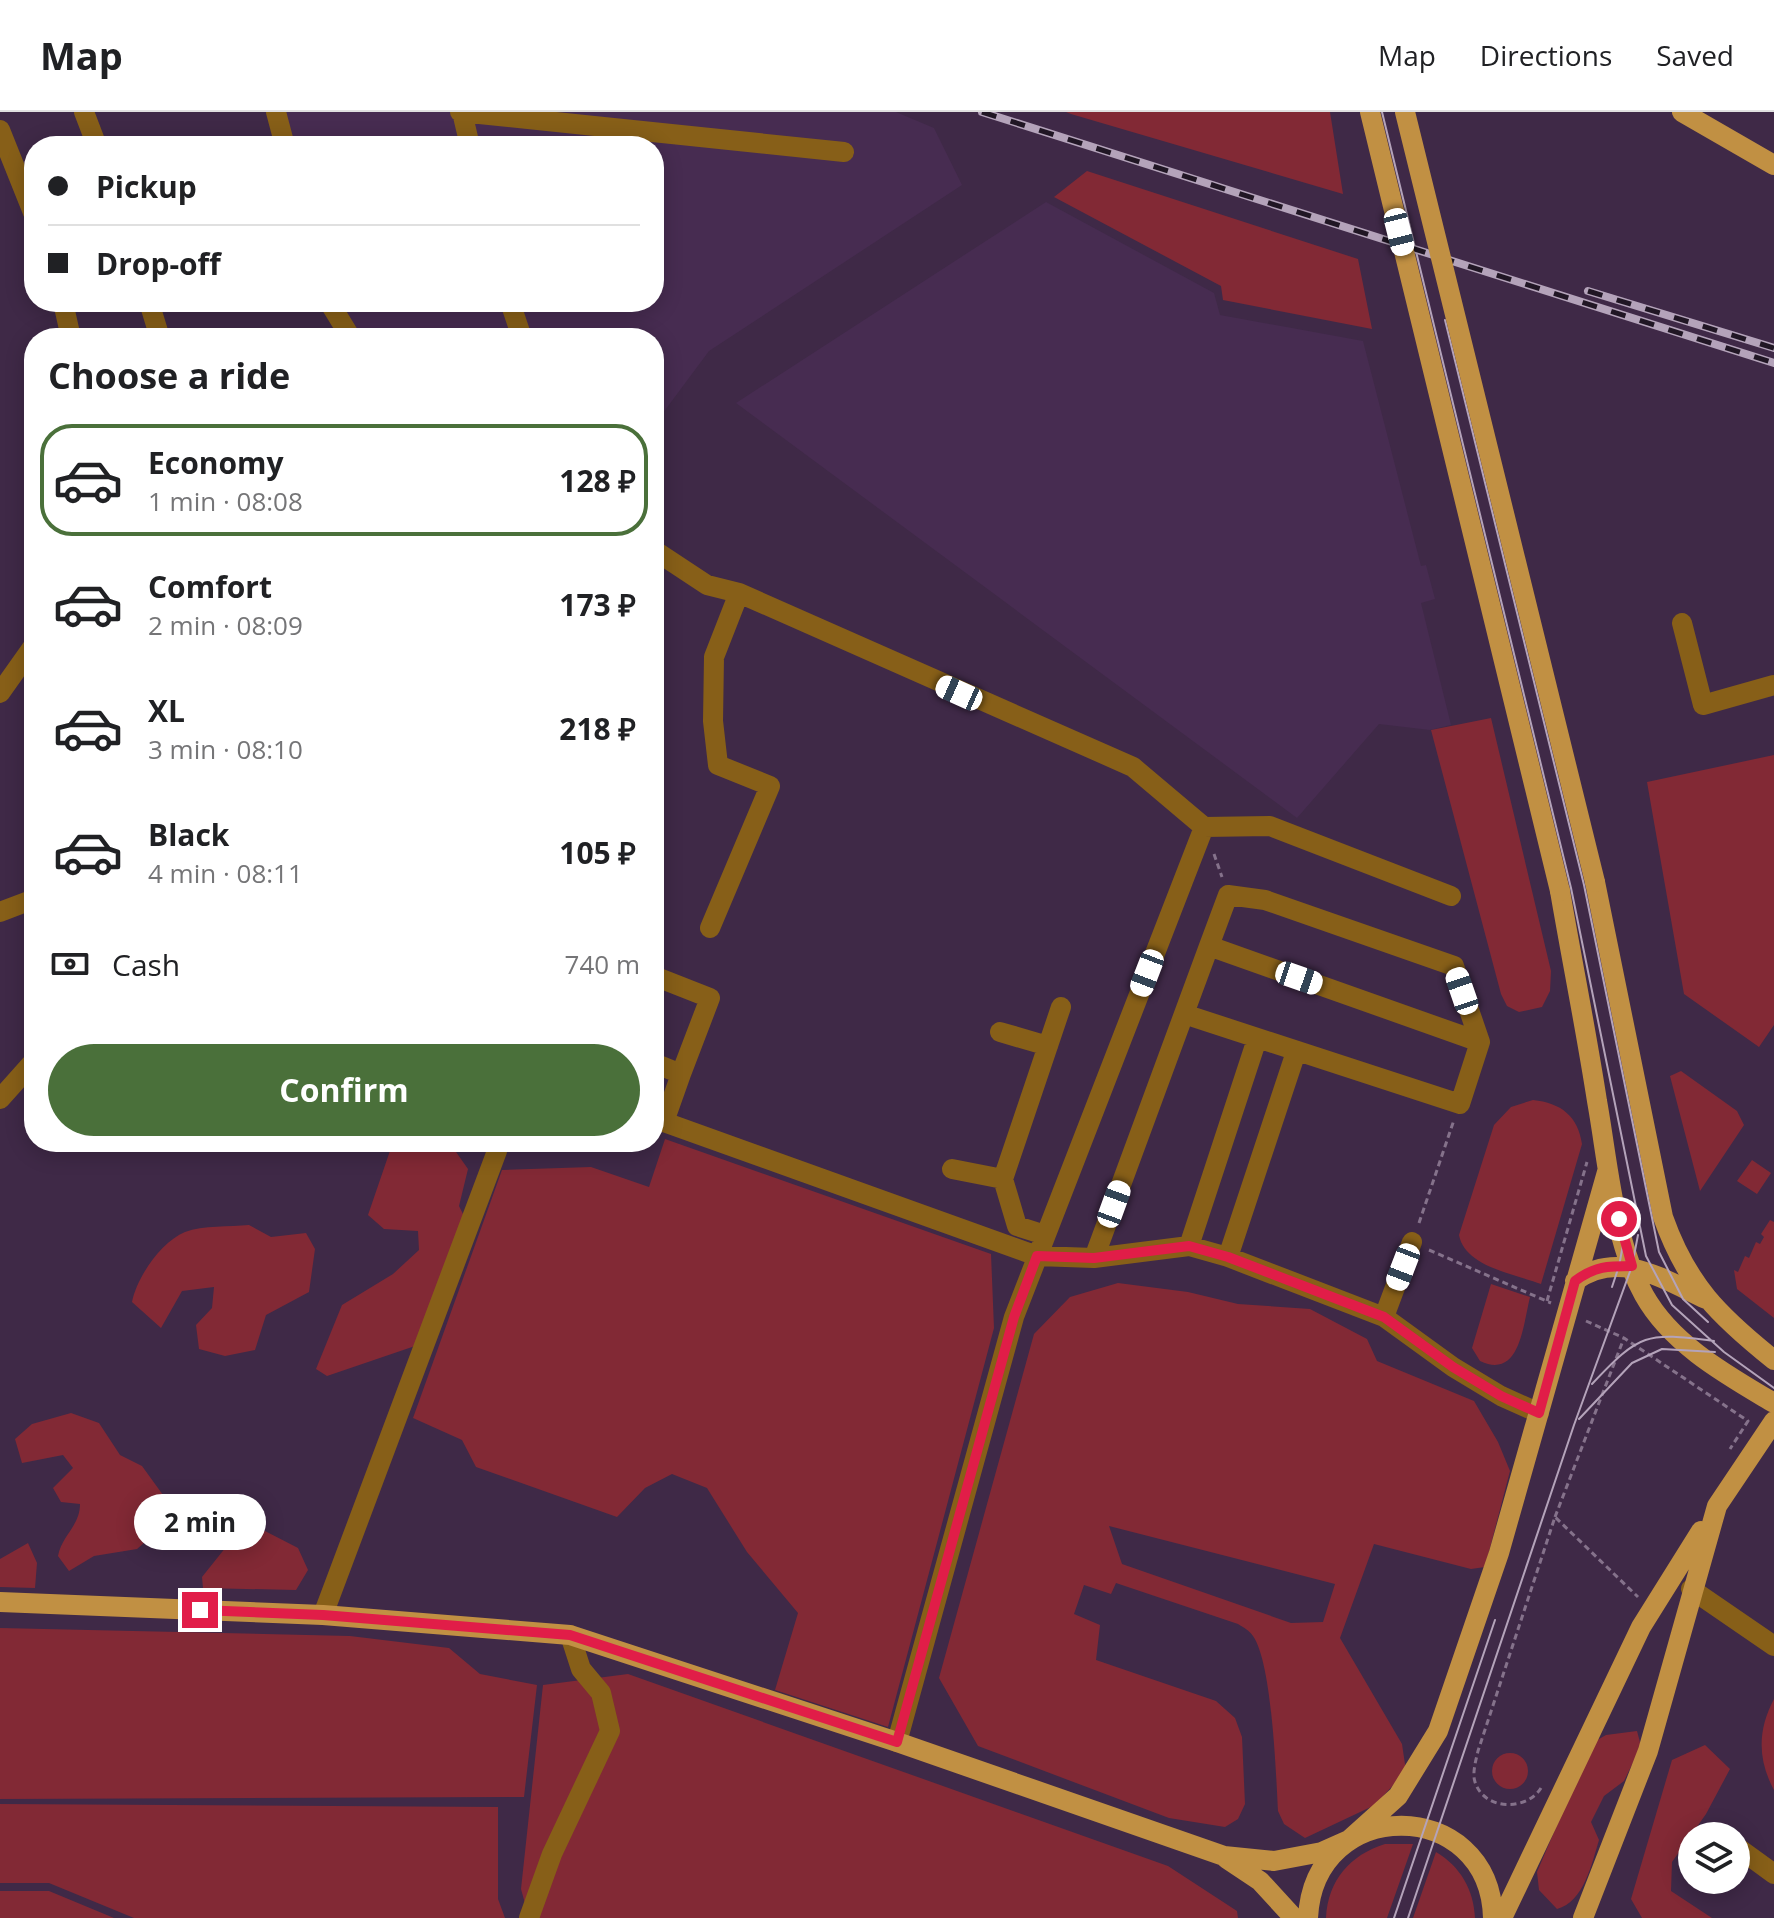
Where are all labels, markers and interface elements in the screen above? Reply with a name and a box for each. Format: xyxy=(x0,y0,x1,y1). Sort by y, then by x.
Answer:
text: Map xyxy=(40,29,123,81)
text: Map xyxy=(1378,36,1436,74)
text: Directions xyxy=(1480,36,1612,74)
text: Saved xyxy=(1656,36,1734,74)
text: Pickup xyxy=(96,166,197,207)
car xyxy=(1382,206,1416,258)
text: Drop-off xyxy=(96,243,221,284)
text: Choose a ride xyxy=(48,351,290,400)
text: Economy xyxy=(148,442,284,483)
icon: car xyxy=(52,444,124,516)
text: 128 ₽ xyxy=(559,460,636,501)
text: 1 min · 08:08 xyxy=(148,483,303,519)
text: Comfort xyxy=(148,566,272,607)
icon: car xyxy=(52,568,124,640)
text: 173 ₽ xyxy=(559,584,636,625)
text: 2 min · 08:09 xyxy=(148,607,303,643)
car xyxy=(932,672,986,714)
text: XL xyxy=(148,690,185,731)
icon: car xyxy=(52,692,124,764)
text: 218 ₽ xyxy=(559,708,636,749)
text: 3 min · 08:10 xyxy=(148,731,303,767)
text: Black xyxy=(148,814,229,855)
icon: car xyxy=(52,816,124,888)
text: 105 ₽ xyxy=(559,832,636,873)
text: 4 min · 08:11 xyxy=(148,855,303,891)
icon: cash xyxy=(48,942,92,986)
text: Cash xyxy=(112,944,180,985)
text: 740 m xyxy=(565,946,640,982)
car xyxy=(1127,946,1167,1000)
car xyxy=(1272,959,1326,997)
car xyxy=(1443,964,1481,1018)
button: Confirm xyxy=(48,1044,640,1136)
car xyxy=(1095,1177,1133,1231)
route start xyxy=(1601,1201,1637,1237)
car xyxy=(1383,1240,1423,1294)
callout: 2 min xyxy=(134,1494,266,1550)
text: 2 min xyxy=(164,1504,236,1540)
route end xyxy=(182,1592,218,1628)
map controls xyxy=(1678,1822,1750,1894)
button: layers xyxy=(1678,1822,1750,1894)

